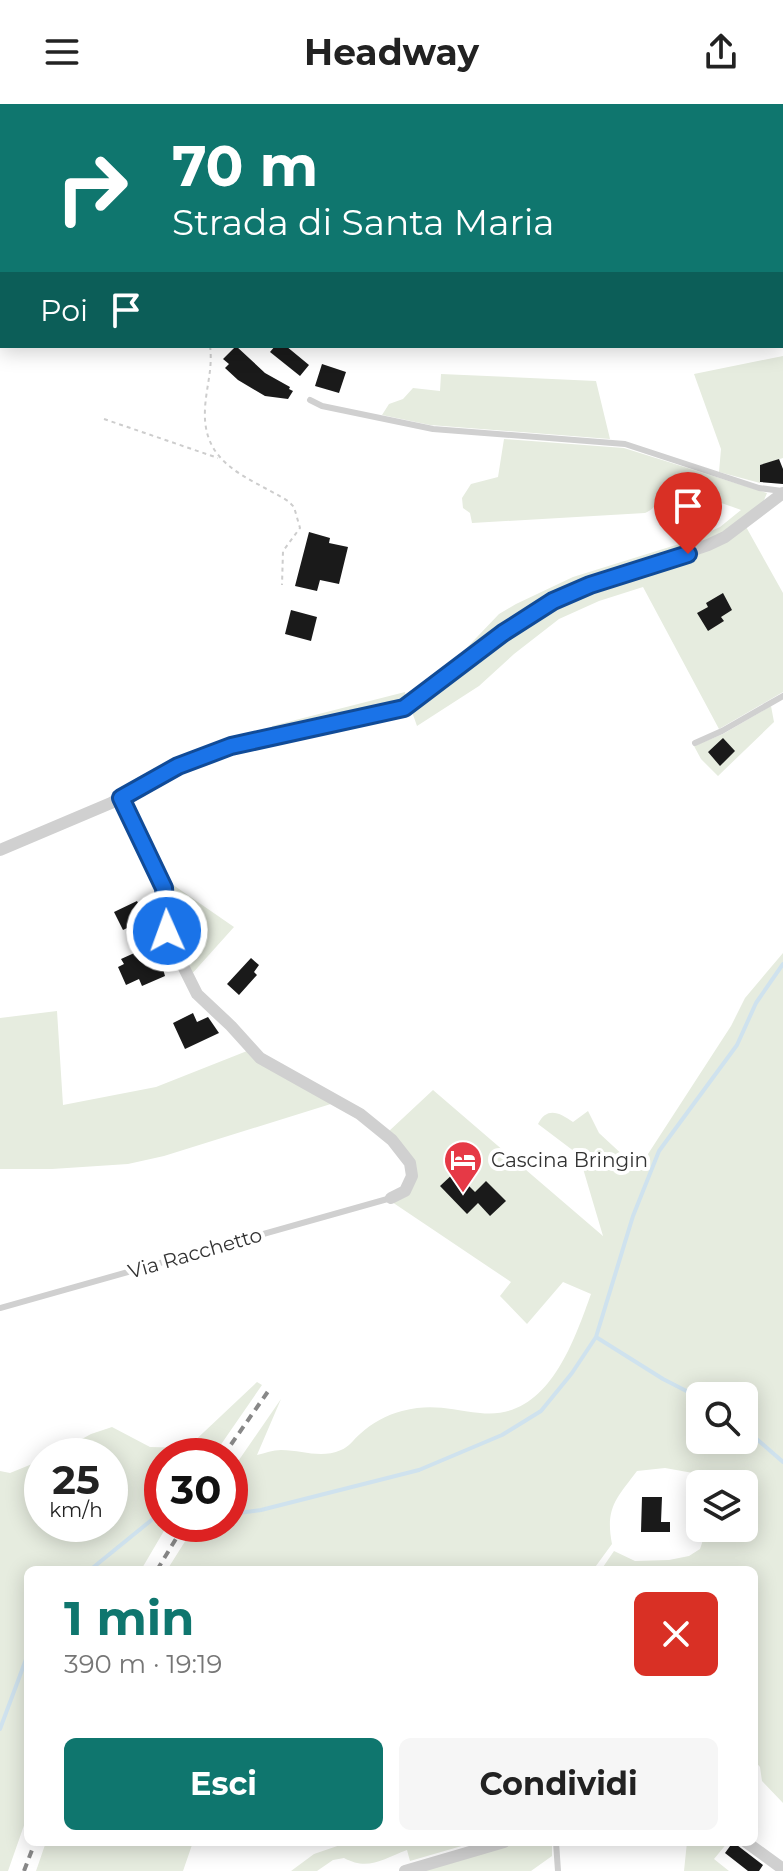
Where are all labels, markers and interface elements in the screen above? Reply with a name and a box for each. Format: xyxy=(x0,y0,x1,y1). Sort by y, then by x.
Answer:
icon: menu xyxy=(40,30,84,74)
text: Headway xyxy=(304,30,479,74)
icon: share xyxy=(699,30,743,74)
text: 70 m xyxy=(172,132,318,200)
icon: right xyxy=(40,136,144,240)
text: Strada di Santa Maria xyxy=(172,200,555,244)
icon: arrive xyxy=(104,288,148,332)
text: Poi xyxy=(40,292,88,329)
pin xyxy=(654,472,722,554)
icon: arrive xyxy=(666,484,710,528)
position arrow xyxy=(125,889,209,973)
hotel icon: Cascina Bringin xyxy=(442,1139,484,1194)
place label: Cascina Bringin xyxy=(491,1148,648,1172)
street label: Via Racchetto xyxy=(125,1222,265,1284)
map controls xyxy=(686,1382,758,1542)
button: search xyxy=(686,1382,758,1454)
speed limit sign: 30 xyxy=(144,1438,248,1542)
text: 25 xyxy=(52,1455,100,1504)
button: layers xyxy=(686,1470,758,1542)
text: km/h xyxy=(49,1498,103,1522)
text: 1 min xyxy=(64,1589,194,1647)
button: close xyxy=(634,1592,718,1676)
text: 390 m · 19:19 xyxy=(64,1648,222,1680)
button: Esci xyxy=(64,1738,383,1830)
button: Condividi xyxy=(399,1738,718,1830)

